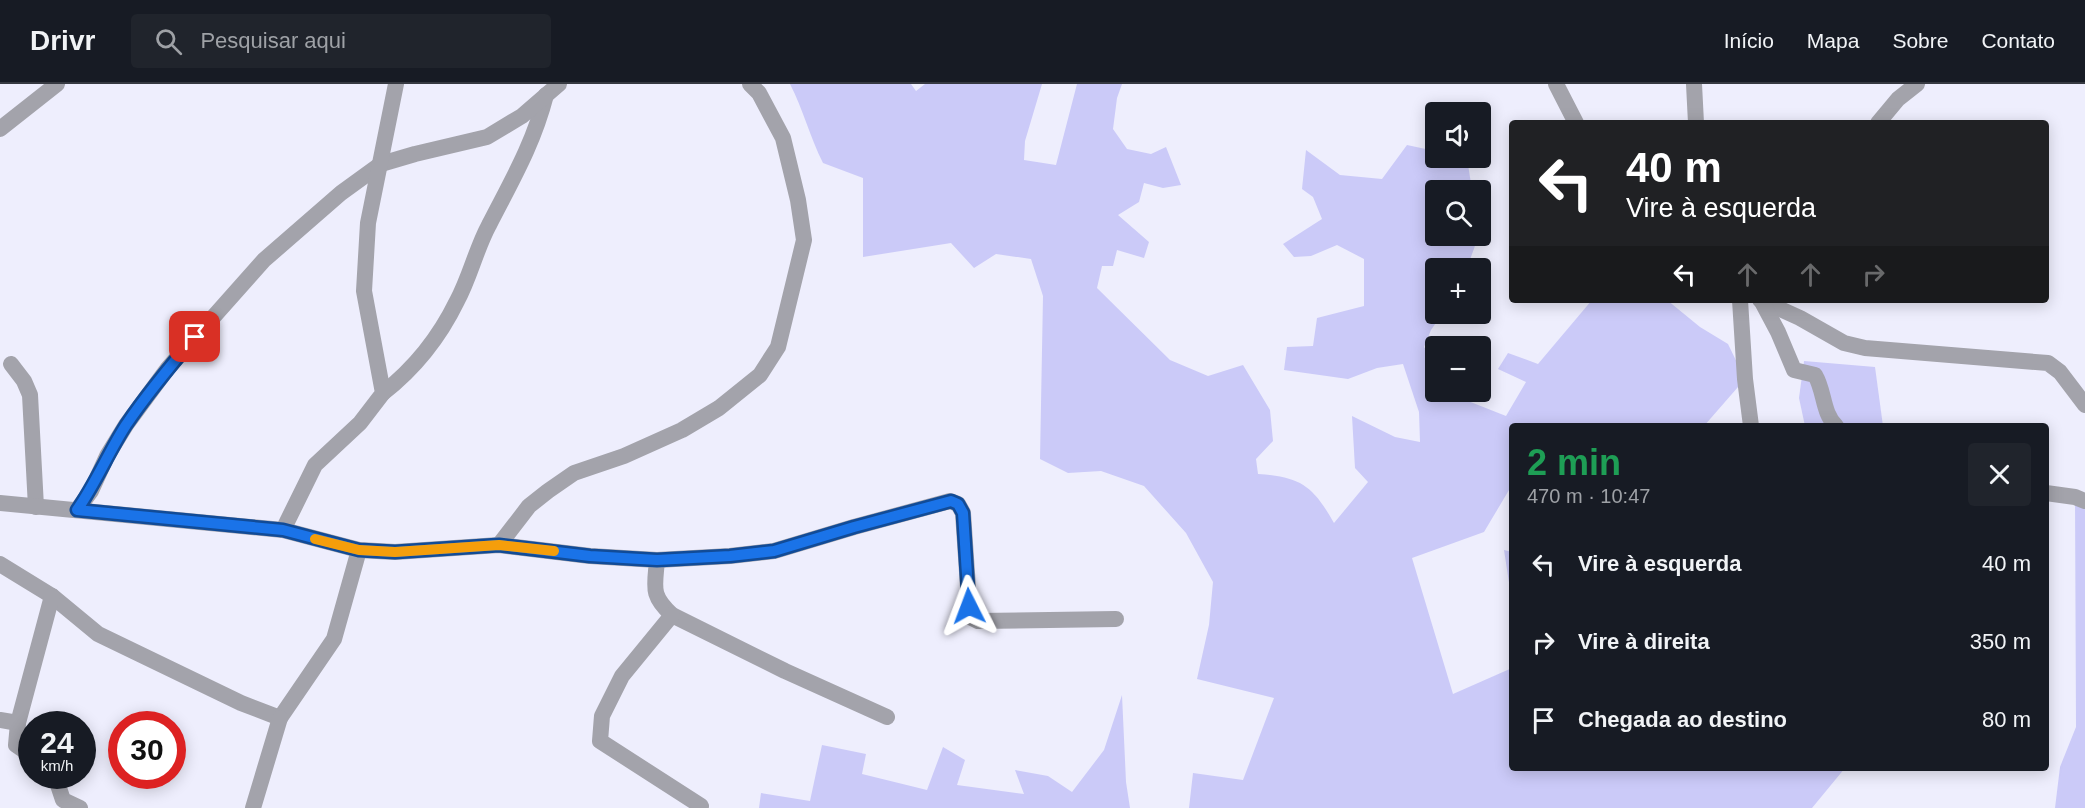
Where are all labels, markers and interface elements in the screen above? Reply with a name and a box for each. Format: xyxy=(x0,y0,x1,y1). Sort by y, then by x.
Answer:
search box xyxy=(131,14,551,68)
text: Drivr xyxy=(30,25,95,56)
icon: search xyxy=(152,25,185,58)
text: Pesquisar aqui xyxy=(200,28,346,53)
text: Início xyxy=(1724,29,1774,52)
text: Mapa xyxy=(1807,29,1859,52)
text: Sobre xyxy=(1892,29,1948,52)
text: Contato xyxy=(1981,29,2055,52)
map controls xyxy=(1425,102,1491,402)
button: sound xyxy=(1425,102,1491,168)
icon: left xyxy=(1527,144,1605,222)
text: 40 m xyxy=(1626,144,1722,191)
button: search xyxy=(1425,180,1491,246)
text: Vire à esquerda xyxy=(1626,193,1816,223)
button: + xyxy=(1425,258,1491,324)
icon: left xyxy=(1668,258,1701,291)
icon: ahead xyxy=(1731,258,1764,291)
icon: ahead xyxy=(1794,258,1827,291)
icon: right xyxy=(1857,258,1890,291)
pin xyxy=(169,311,220,362)
icon: arrive xyxy=(178,320,211,353)
button: − xyxy=(1425,336,1491,402)
text: 2 min xyxy=(1527,442,1621,483)
button: close xyxy=(1968,443,2031,506)
text: 470 m · 10:47 xyxy=(1527,485,1650,507)
icon: left xyxy=(1527,548,1560,581)
text: Vire à esquerda xyxy=(1578,551,1741,576)
text: 40 m xyxy=(1982,551,2031,576)
position arrow xyxy=(937,574,1001,638)
icon: right xyxy=(1527,626,1560,659)
text: Vire à direita xyxy=(1578,629,1710,654)
text: 350 m xyxy=(1970,629,2031,654)
icon: arrive xyxy=(1527,704,1560,737)
text: Chegada ao destino xyxy=(1578,707,1787,732)
text: 80 m xyxy=(1982,707,2031,732)
speed limit sign: 30 xyxy=(108,711,186,789)
text: 24 xyxy=(40,726,74,759)
text: km/h xyxy=(41,757,73,774)

